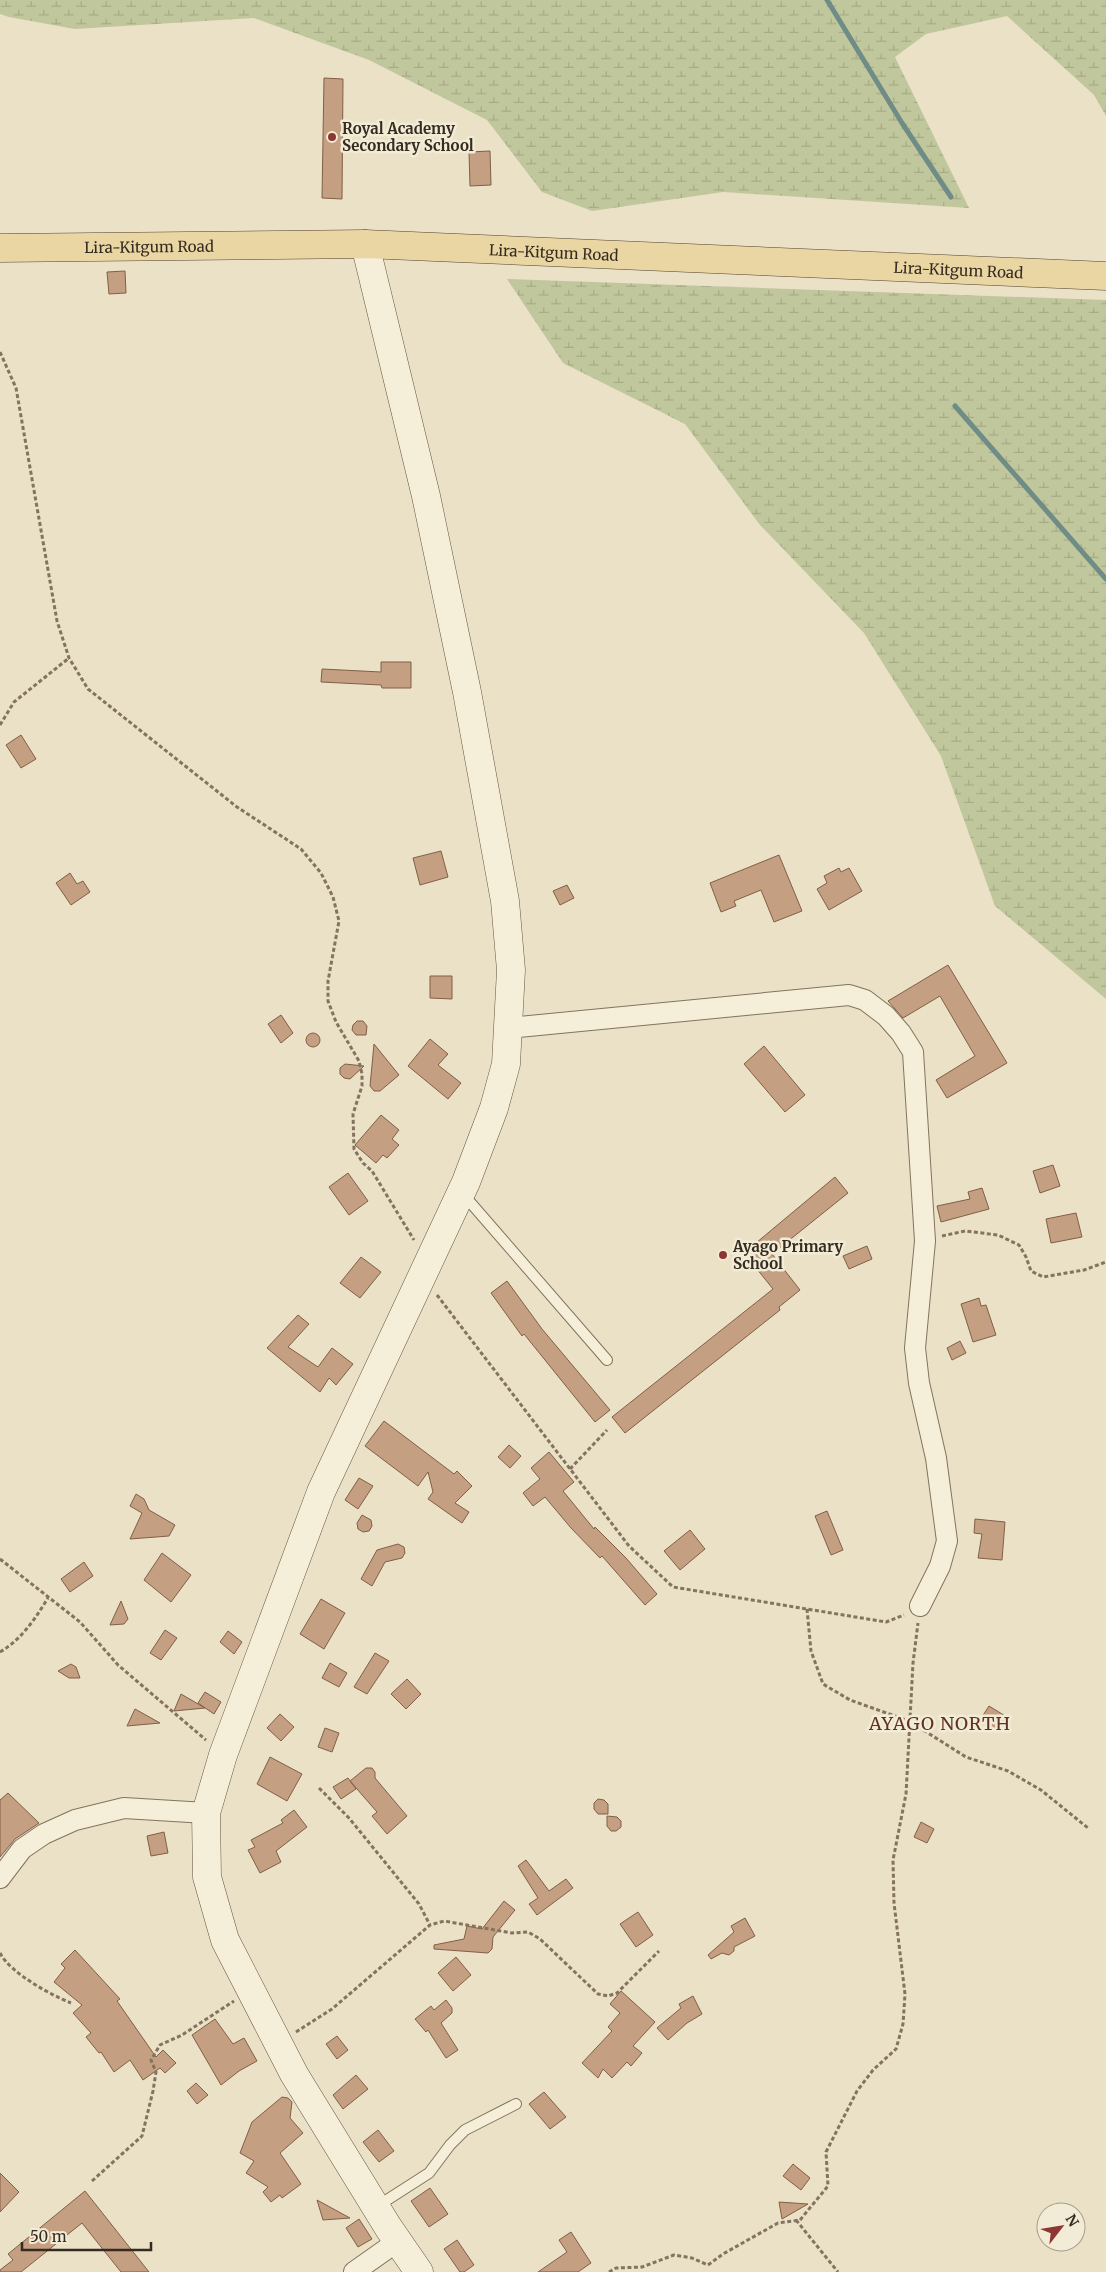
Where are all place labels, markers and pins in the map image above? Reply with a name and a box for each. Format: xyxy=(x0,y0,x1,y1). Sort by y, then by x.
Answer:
place label: Royal Academy Secondary School xyxy=(342,119,474,155)
marker: Royal Academy Secondary School xyxy=(326,131,338,143)
place label: Ayago Primary School xyxy=(732,1237,843,1273)
marker: Ayago Primary School xyxy=(717,1249,729,1261)

